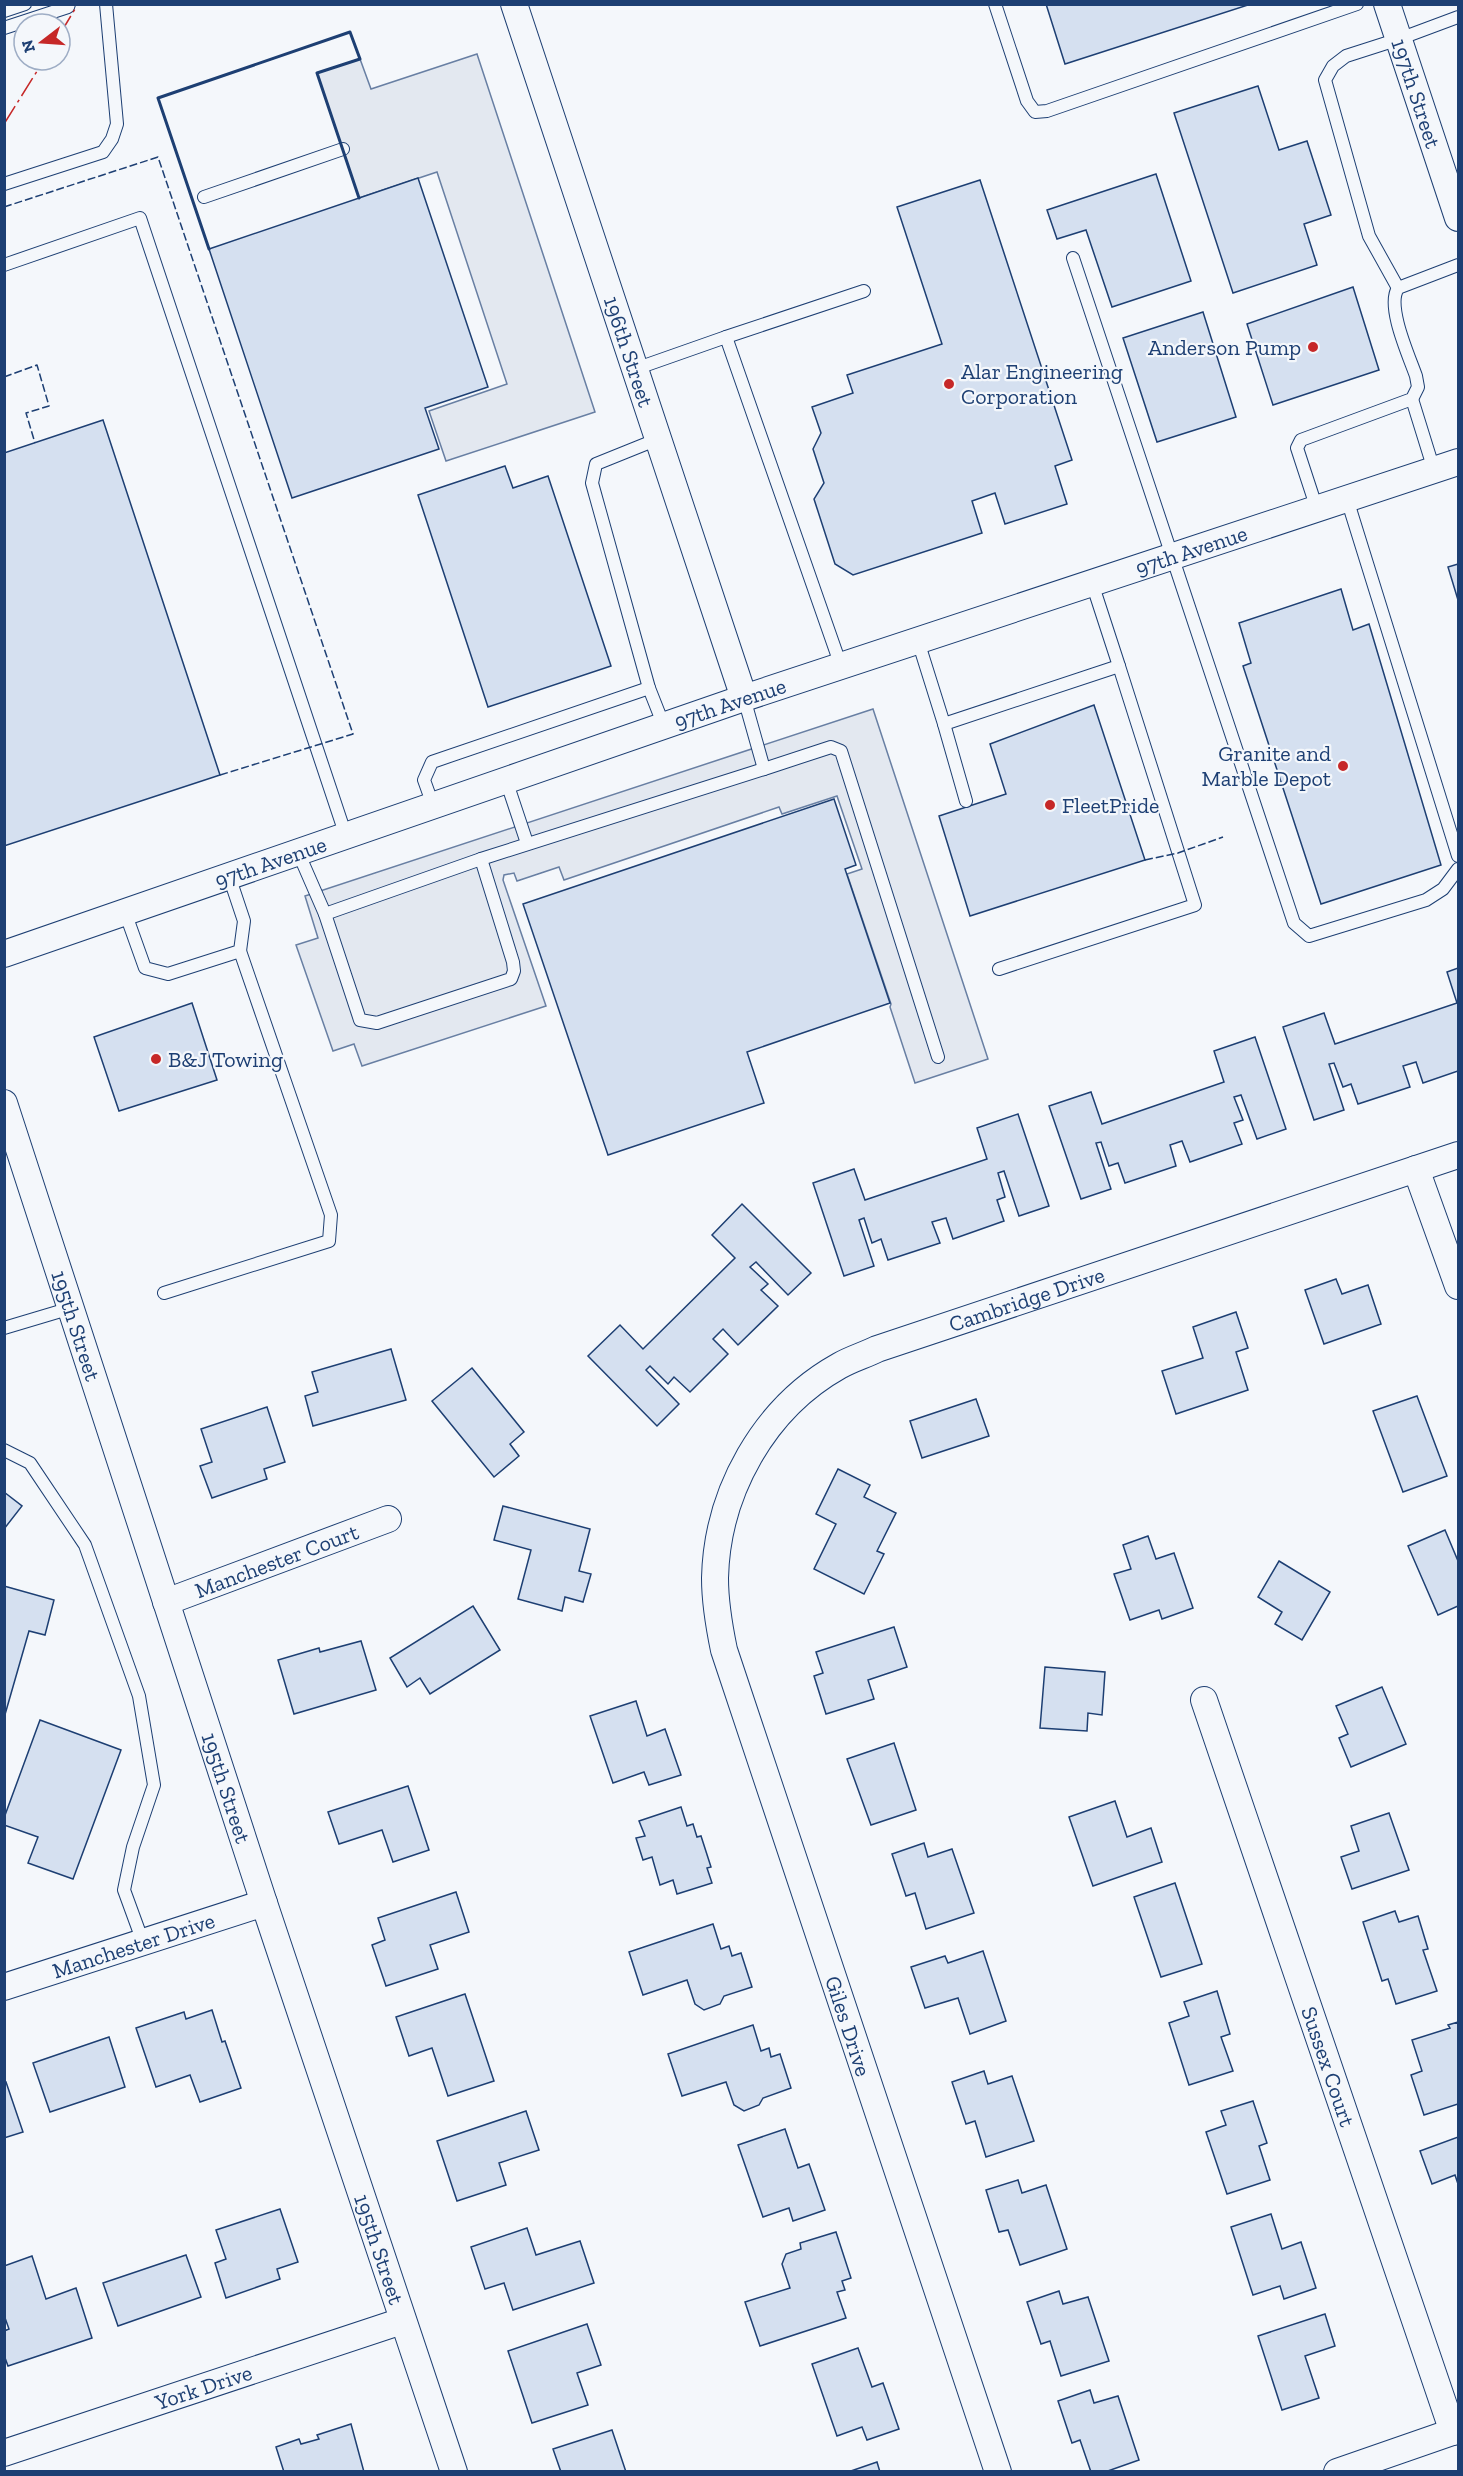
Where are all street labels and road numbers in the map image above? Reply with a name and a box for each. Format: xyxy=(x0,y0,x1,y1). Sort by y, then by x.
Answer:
street label: 197th Street xyxy=(1386,35,1448,152)
street label: 196th Street xyxy=(598,293,660,411)
street label: 97th Avenue xyxy=(1132,519,1251,581)
street label: 97th Avenue xyxy=(670,672,789,735)
street label: 97th Avenue xyxy=(211,830,330,894)
street label: Cambridge Drive xyxy=(945,1261,1108,1338)
street label: 195th Street xyxy=(46,1267,107,1385)
street label: Manchester Court xyxy=(191,1518,363,1604)
street label: 195th Street xyxy=(196,1729,257,1847)
street label: Manchester Drive xyxy=(49,1906,218,1984)
street label: Giles Drive xyxy=(819,1972,877,2080)
street label: Sussex Court xyxy=(1296,2003,1362,2131)
street label: 195th Street xyxy=(349,2190,411,2309)
street label: York Drive xyxy=(150,2358,255,2416)

